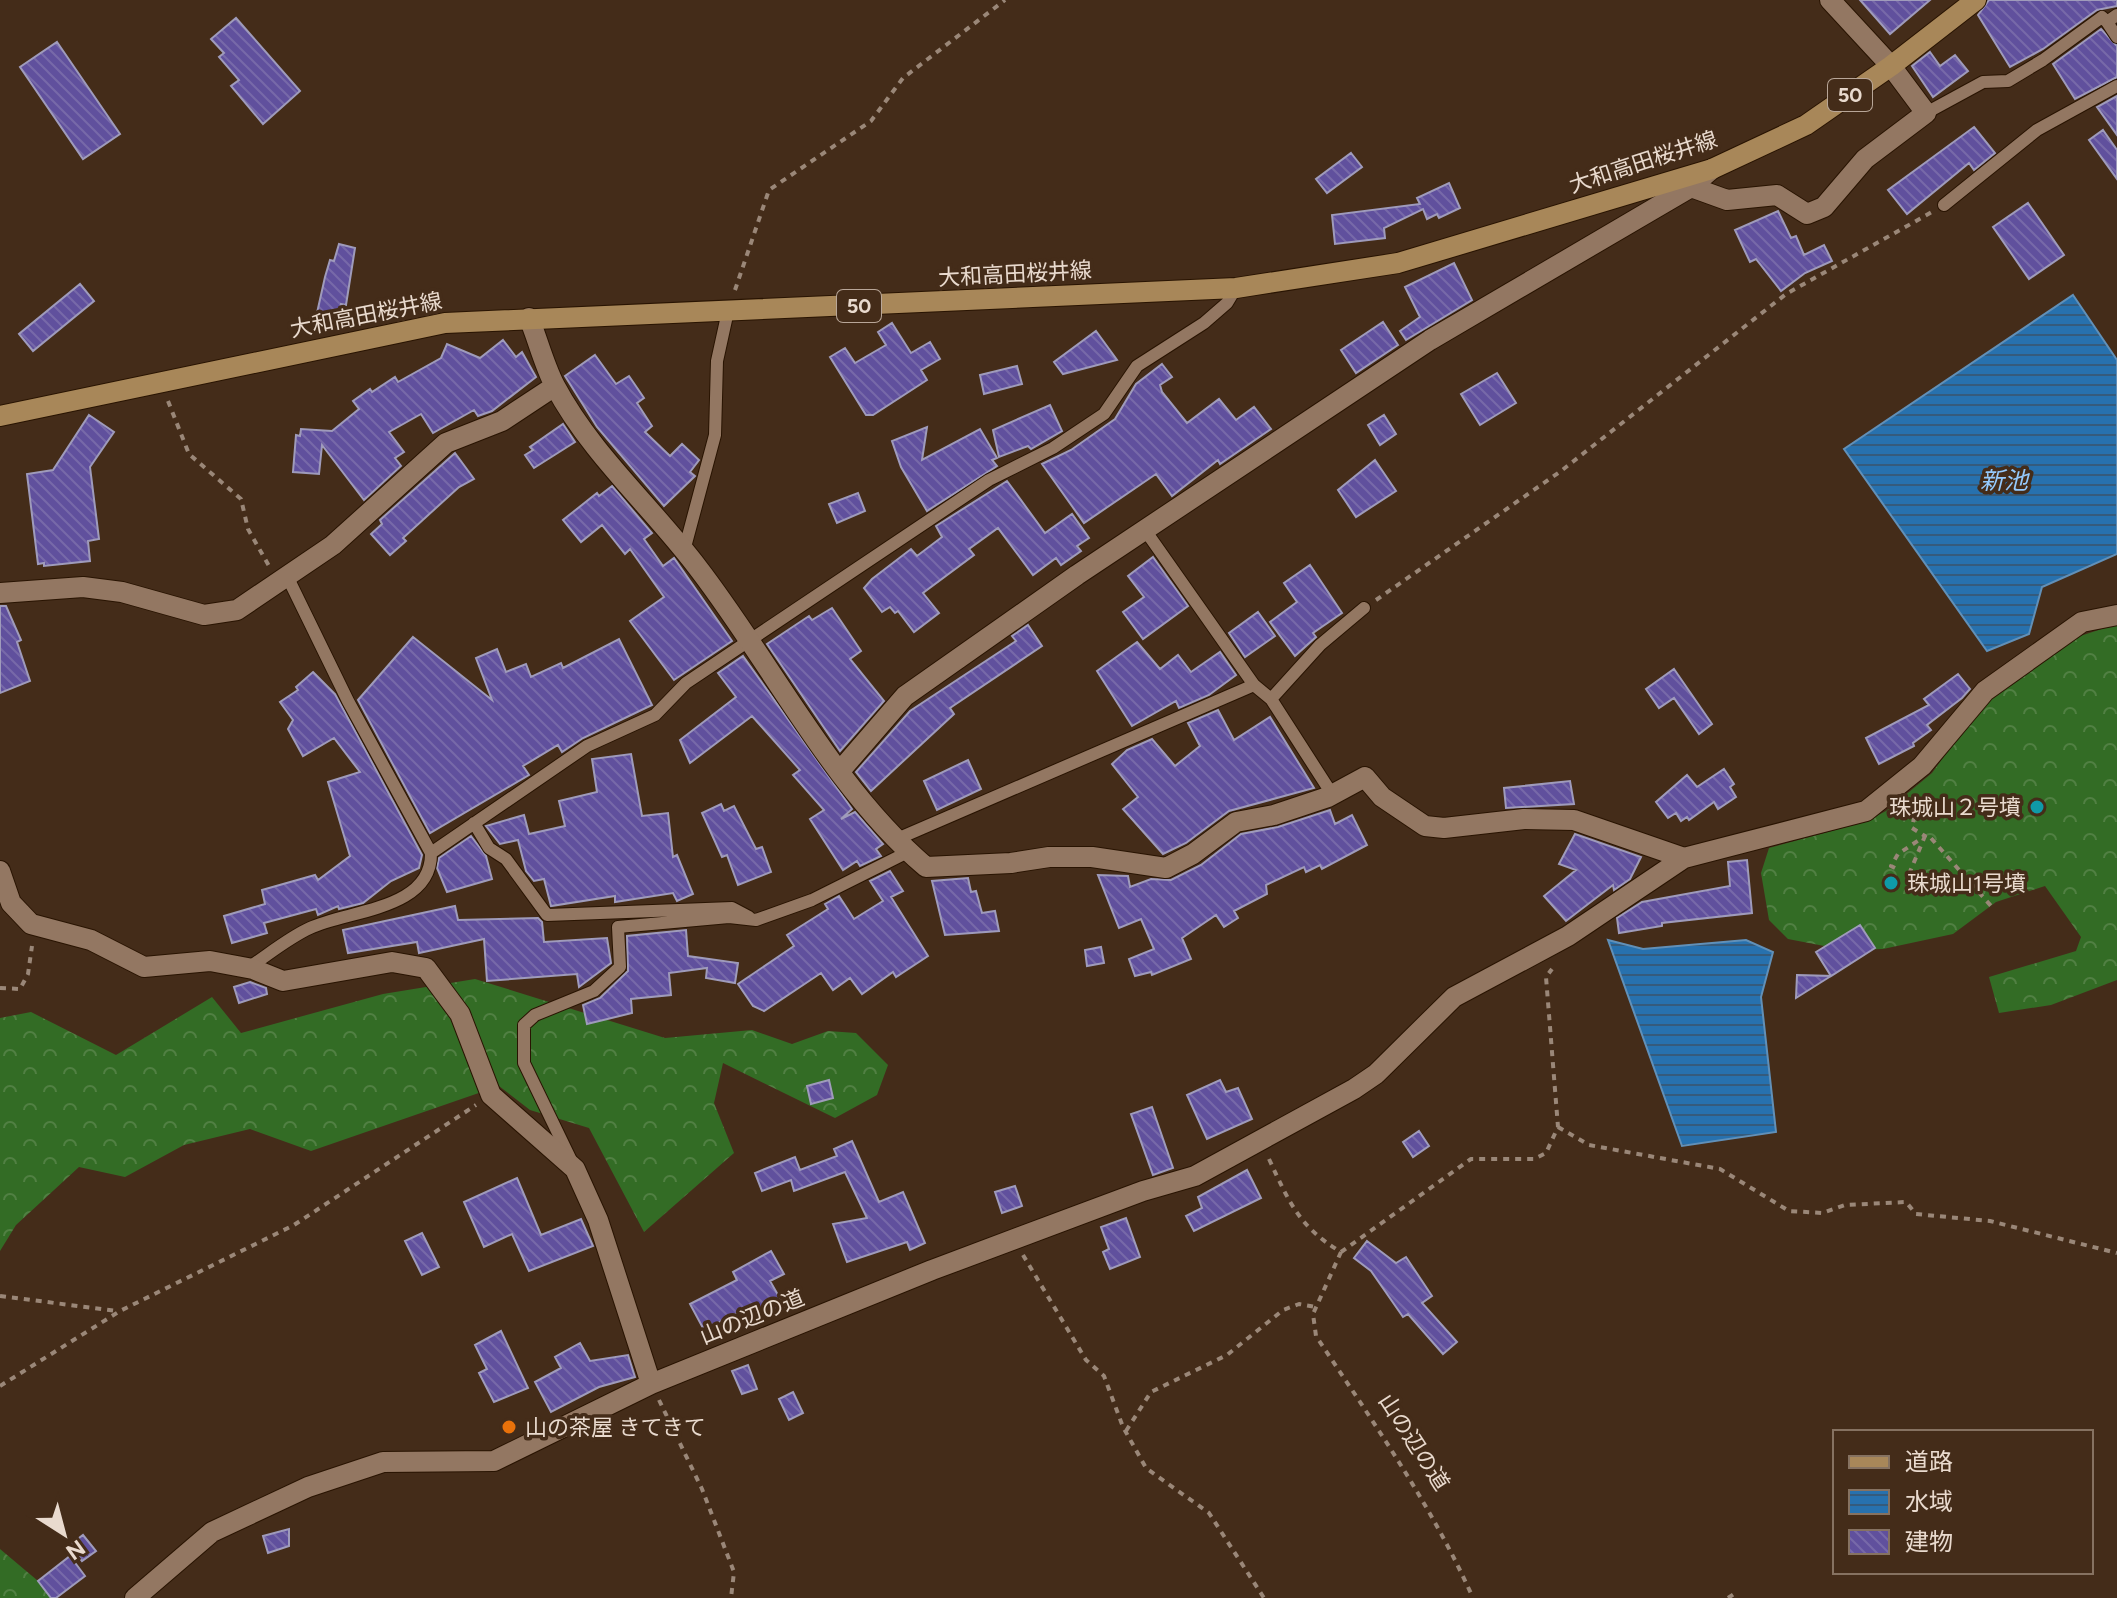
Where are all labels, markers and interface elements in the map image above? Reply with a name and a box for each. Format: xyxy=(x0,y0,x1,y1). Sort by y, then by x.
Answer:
road number: 50 xyxy=(1828,79,1872,111)
street label: 大和高田桜井線 xyxy=(1566,125,1720,199)
street label: 大和高田桜井線 xyxy=(937,256,1093,292)
street label: 大和高田桜井線 xyxy=(288,287,444,343)
road number: 50 xyxy=(837,290,881,322)
water label: 新池 xyxy=(1980,466,2030,495)
place label: 珠城山２号墳 xyxy=(1889,794,2021,821)
marker: 珠城山２号墳 xyxy=(2028,798,2046,816)
place label: 珠城山1号墳 xyxy=(1907,870,2026,897)
marker: 珠城山1号墳 xyxy=(1882,874,1900,892)
street label: 山の辺の道 xyxy=(696,1284,808,1350)
street label: 山の辺の道 xyxy=(1373,1389,1455,1495)
place label: 山の茶屋 きてきて xyxy=(525,1414,706,1441)
marker: 山の茶屋 きてきて xyxy=(500,1418,518,1436)
legend xyxy=(1833,1430,2093,1574)
text: 道路 xyxy=(1905,1447,1953,1476)
text: 水域 xyxy=(1905,1487,1953,1516)
north arrow xyxy=(24,1494,104,1574)
text: 建物 xyxy=(1905,1527,1953,1556)
text: N xyxy=(61,1534,90,1566)

